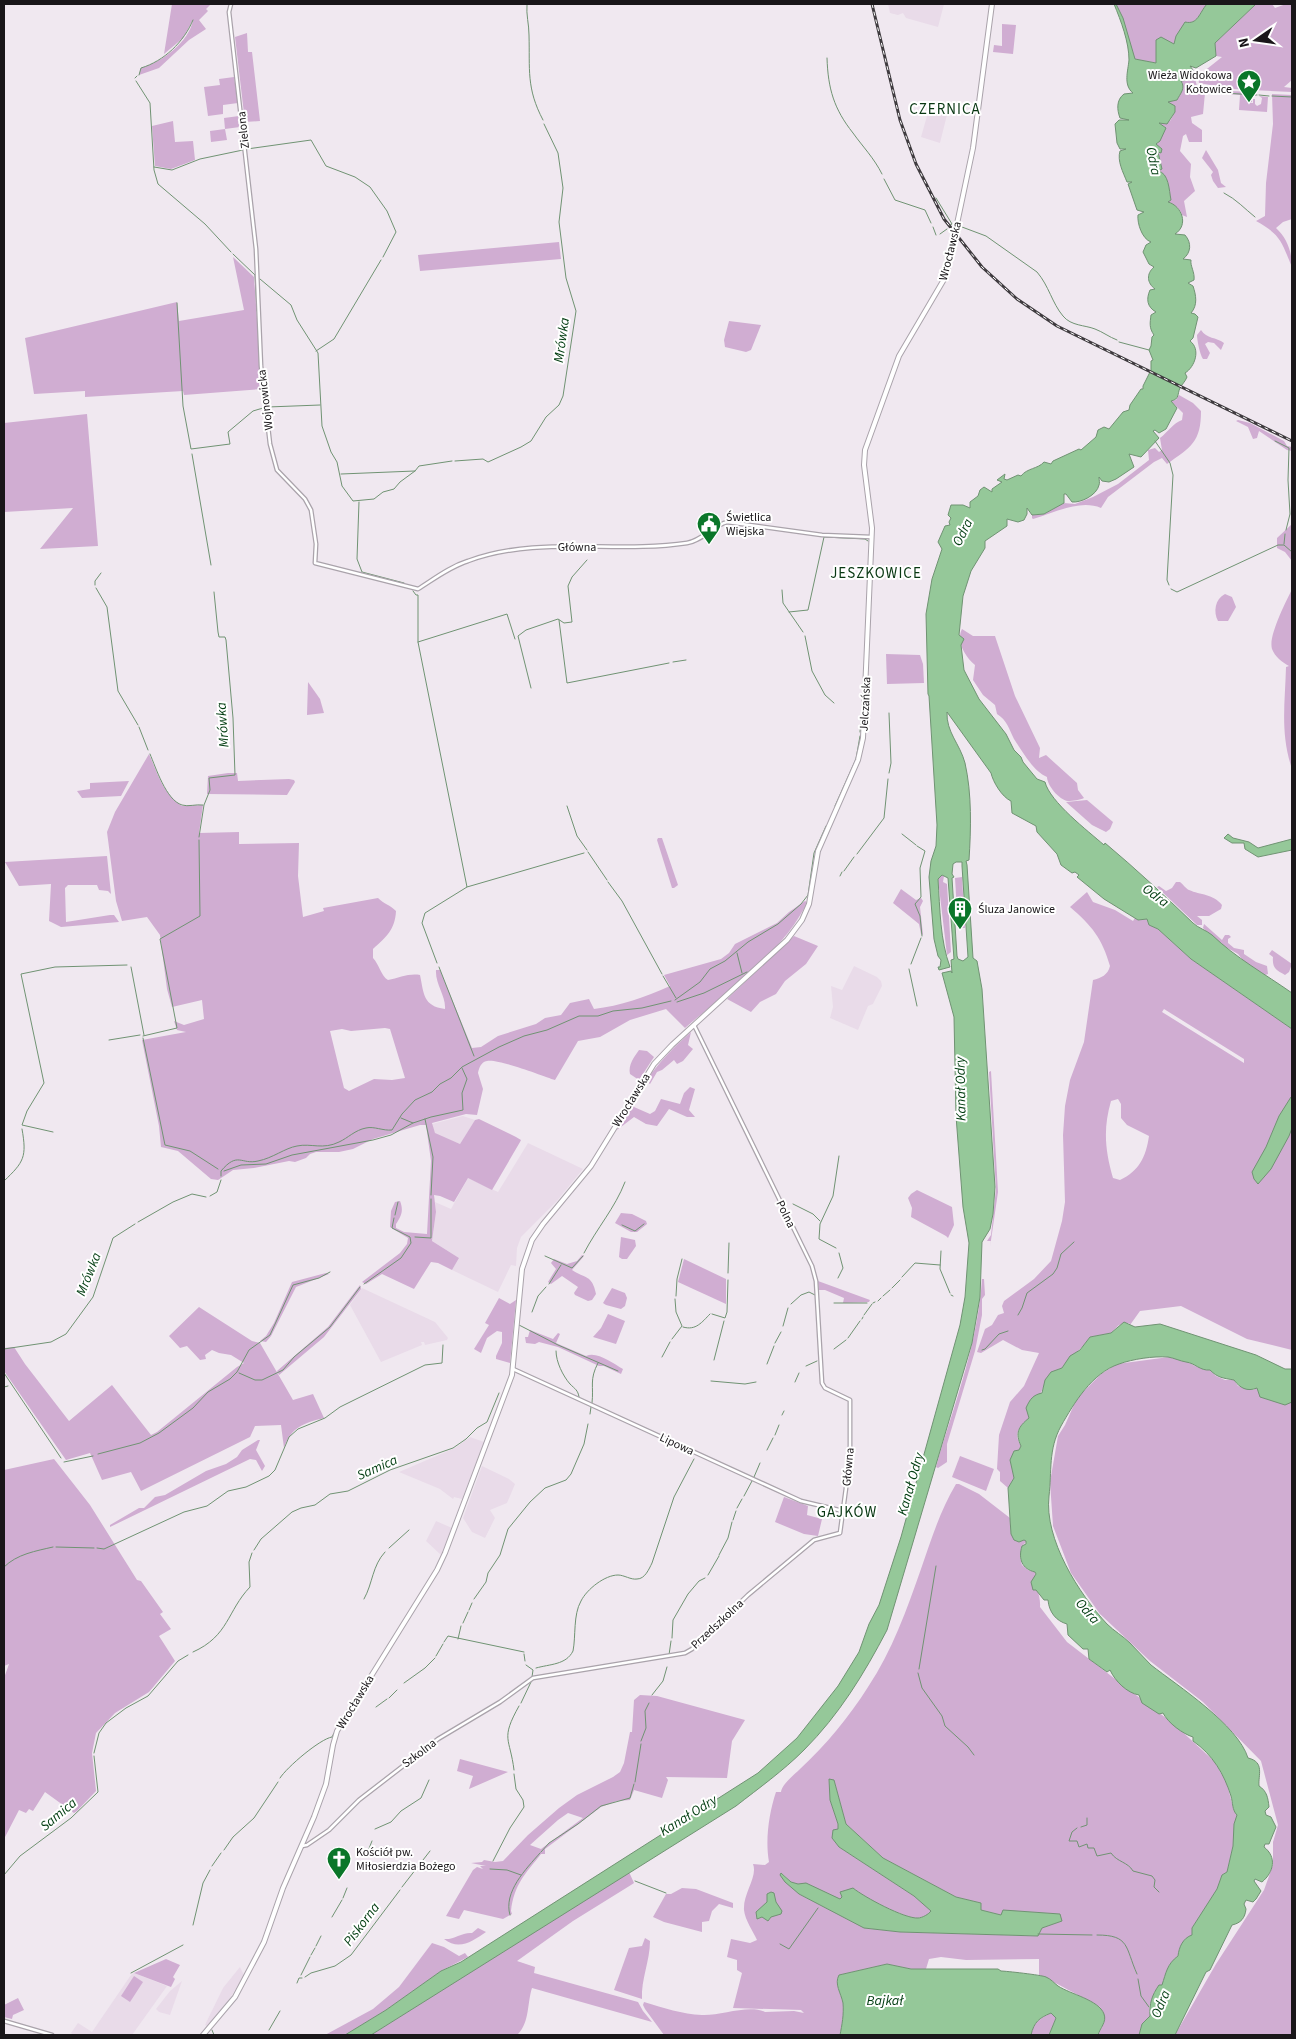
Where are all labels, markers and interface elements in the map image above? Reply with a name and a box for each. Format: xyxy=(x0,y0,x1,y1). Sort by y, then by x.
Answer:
north arrow xyxy=(1231,15,1281,65)
text: N xyxy=(1234,36,1255,49)
place label: Wieża Widokowa Kotowice xyxy=(1148,67,1232,98)
place icon: Wieża Widokowa Kotowice xyxy=(1236,69,1262,103)
district label: CZERNICA xyxy=(909,99,981,120)
street label: Zielona xyxy=(233,110,254,150)
water label: Odra xyxy=(1140,145,1166,178)
street label: Wrocławska xyxy=(935,220,966,283)
water label: Mrówka xyxy=(549,316,575,364)
street label: Wojnowicka xyxy=(253,369,278,431)
place label: Świetlica Wiejska xyxy=(726,509,771,540)
public building icon: Świetlica Wiejska xyxy=(696,511,722,545)
water label: Odra xyxy=(948,515,978,550)
street label: Główna xyxy=(558,539,596,556)
district label: JESZKOWICE xyxy=(830,563,922,584)
street label: Jelczańska xyxy=(856,676,875,732)
water label: Mrówka xyxy=(211,701,235,748)
water label: Odra xyxy=(1138,879,1173,913)
building icon: Śluza Janowice xyxy=(947,896,973,930)
place label: Śluza Janowice xyxy=(978,901,1055,918)
water label: Kanał Odry xyxy=(950,1056,972,1121)
street label: Wrocławska xyxy=(608,1070,655,1130)
street label: Polna xyxy=(772,1198,799,1231)
water label: Mrówka xyxy=(71,1249,107,1299)
street label: Lipowa xyxy=(657,1429,697,1460)
street label: Główna xyxy=(838,1447,859,1487)
water label: Samica xyxy=(354,1450,401,1486)
water label: Kanał Odry xyxy=(892,1450,930,1518)
district label: GAJKÓW xyxy=(817,1502,877,1523)
water label: Odra xyxy=(1070,1594,1104,1629)
street label: Przedszkolna xyxy=(687,1595,747,1653)
street label: Wrocławska xyxy=(333,1672,378,1733)
street label: Szkolna xyxy=(398,1735,440,1772)
water label: Kanał Odry xyxy=(656,1790,722,1841)
water label: Samica xyxy=(36,1793,82,1836)
place label: Kościół pw. Miłosierdzia Bożego xyxy=(356,1844,456,1875)
church icon: Kościół pw. Miłosierdzia Bożego xyxy=(326,1846,352,1880)
water label: Piskorna xyxy=(339,1898,385,1951)
water label: Odra xyxy=(1146,1987,1176,2021)
water label: Bajkał xyxy=(867,1991,904,2011)

